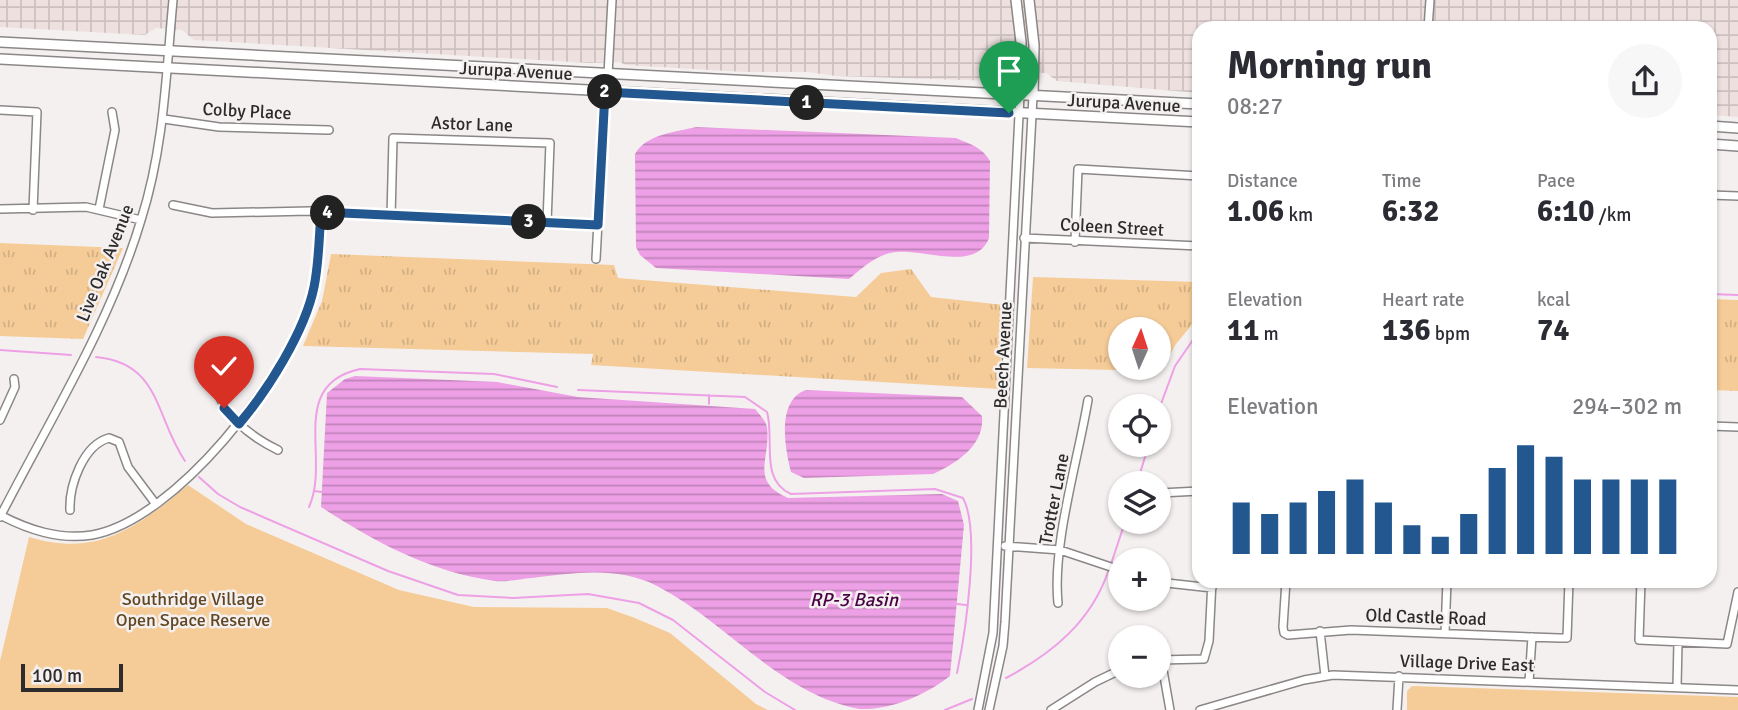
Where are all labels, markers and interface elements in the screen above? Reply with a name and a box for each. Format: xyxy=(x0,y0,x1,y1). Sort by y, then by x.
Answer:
pin xyxy=(979,41,1039,113)
text: Morning run xyxy=(1227,42,1432,89)
button: share xyxy=(1608,44,1682,118)
icon: arrive xyxy=(990,52,1028,90)
street label: Jurupa Avenue xyxy=(459,57,573,85)
pin: 2 xyxy=(588,74,622,110)
text: 2 xyxy=(599,79,610,103)
pin: 1 xyxy=(790,86,824,120)
street label: Jurupa Avenue xyxy=(1067,89,1181,117)
text: 1 xyxy=(801,90,812,114)
text: 08:27 xyxy=(1227,92,1283,121)
street label: Colby Place xyxy=(202,98,292,124)
street label: Astor Lane xyxy=(431,112,513,136)
text: Distance xyxy=(1227,169,1298,193)
text: Time xyxy=(1382,169,1421,193)
text: Pace xyxy=(1537,169,1575,193)
text: 1.06 xyxy=(1227,193,1284,230)
text: 6:32 xyxy=(1382,193,1439,230)
text: 6:10 xyxy=(1537,193,1594,230)
pin: 4 xyxy=(310,196,346,230)
text: 4 xyxy=(322,200,333,224)
street label: Live Oak Avenue xyxy=(71,201,139,325)
text: km xyxy=(1284,203,1313,227)
text: /km xyxy=(1594,203,1631,227)
pin: 3 xyxy=(512,204,546,240)
text: 3 xyxy=(523,209,534,233)
street label: Coleen Street xyxy=(1060,213,1164,241)
text: Elevation xyxy=(1227,288,1303,312)
text: Heart rate xyxy=(1382,288,1464,312)
text: kcal xyxy=(1537,288,1570,312)
street label: Beech Avenue xyxy=(989,301,1017,409)
text: 11 xyxy=(1227,312,1259,349)
text: 136 xyxy=(1382,312,1431,349)
text: 74 xyxy=(1537,312,1569,349)
north arrow xyxy=(1108,317,1171,380)
map controls xyxy=(1108,317,1171,688)
text: m xyxy=(1259,322,1279,346)
text: bpm xyxy=(1431,322,1470,346)
pin xyxy=(194,336,254,408)
icon: check xyxy=(205,347,243,385)
text: Elevation xyxy=(1227,392,1319,421)
text: 294–302 m xyxy=(1572,392,1682,421)
button: locate xyxy=(1108,394,1171,457)
street label: Trotter Lane xyxy=(1034,451,1074,547)
button: layers xyxy=(1108,471,1171,534)
button: + xyxy=(1108,548,1171,611)
park label: Southridge Village Open Space Reserve xyxy=(116,588,270,631)
water label: RP-3 Basin xyxy=(810,588,899,612)
street label: Old Castle Road xyxy=(1365,604,1487,630)
button: − xyxy=(1108,625,1171,688)
street label: Village Drive East xyxy=(1399,650,1535,676)
scale bar xyxy=(21,661,122,693)
text: 100 m xyxy=(32,664,82,688)

